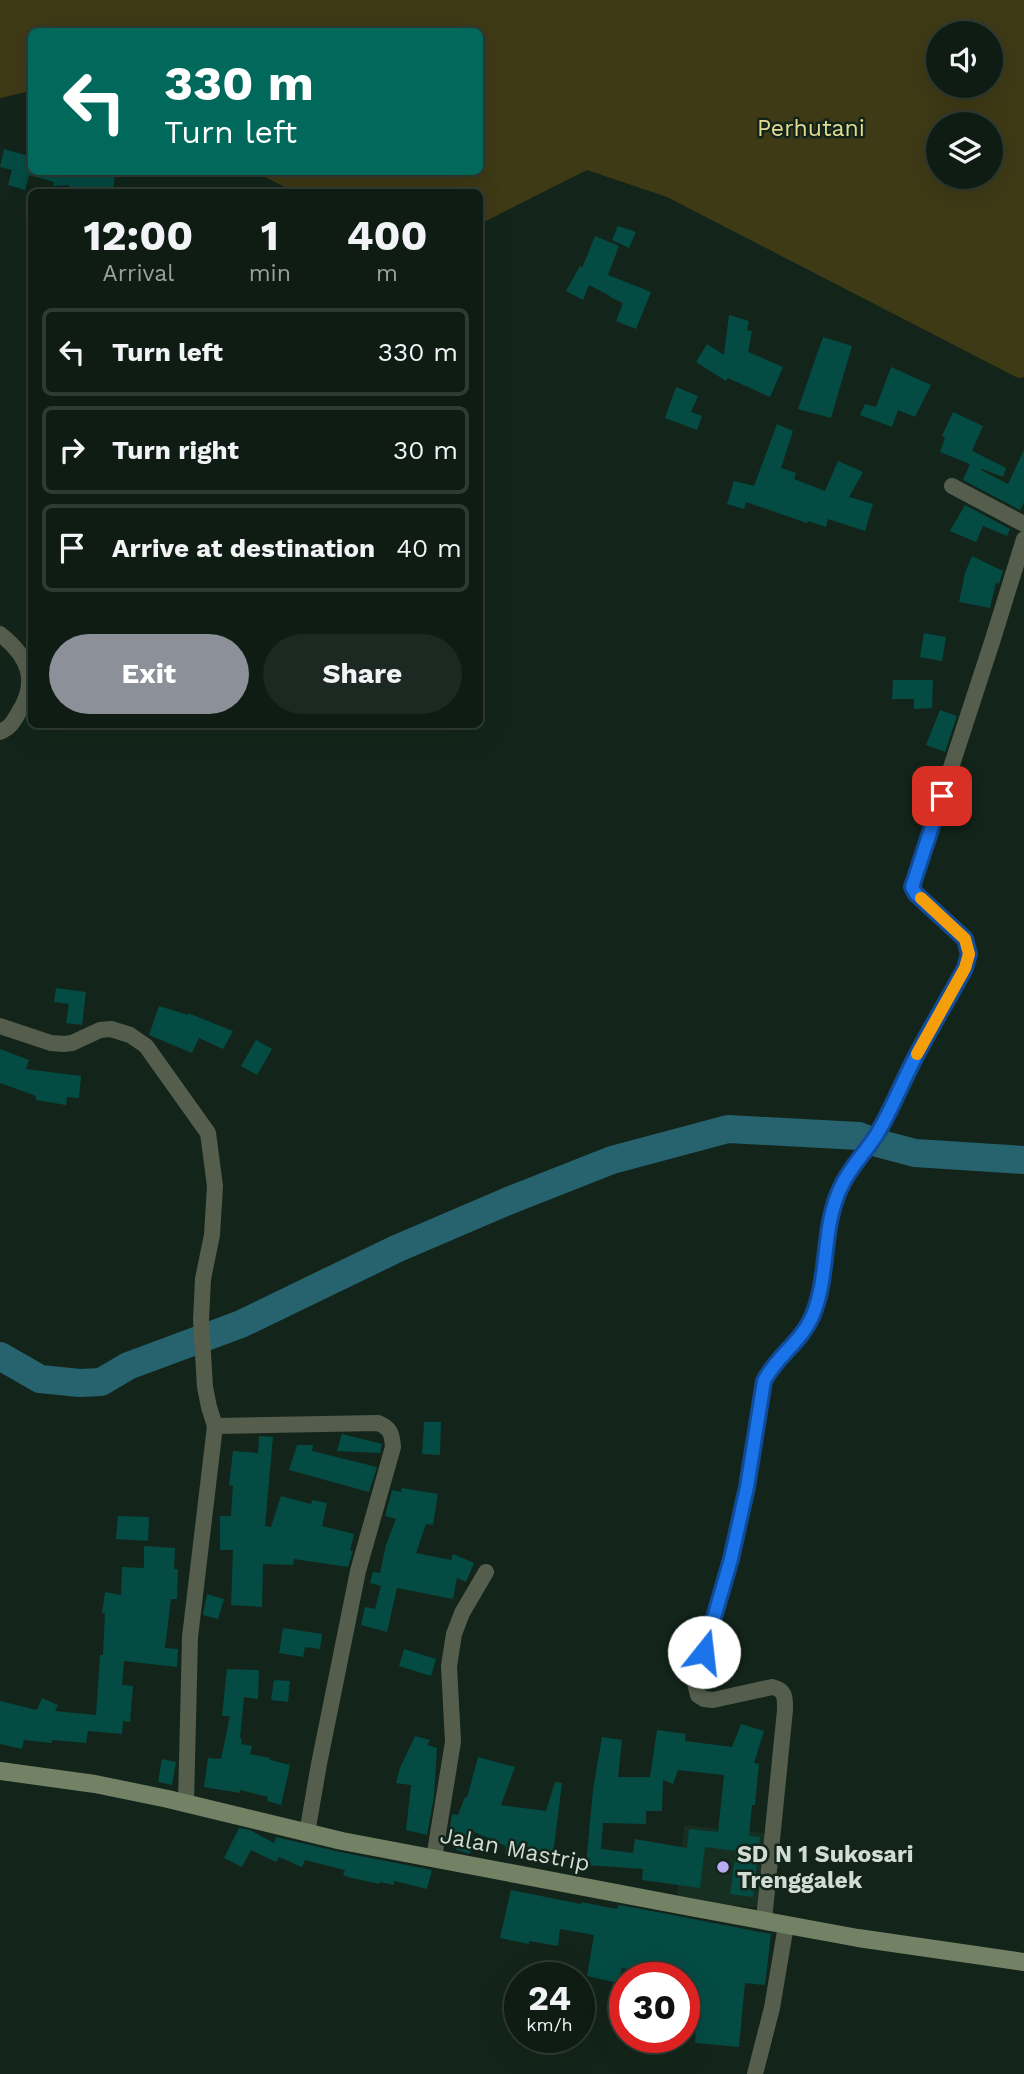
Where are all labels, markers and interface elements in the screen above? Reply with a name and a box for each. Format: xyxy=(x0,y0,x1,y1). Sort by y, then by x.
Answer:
map controls xyxy=(926,21,1003,189)
button: sound xyxy=(926,21,1003,98)
text: 330 m xyxy=(164,54,314,112)
icon: left xyxy=(49,56,140,147)
button: layers xyxy=(926,112,1003,189)
text: Turn left xyxy=(164,113,297,151)
park label: Perhutani xyxy=(757,115,865,142)
text: 12:00 xyxy=(83,211,193,260)
text: 1 xyxy=(261,211,279,260)
text: 400 xyxy=(346,211,428,260)
text: Arrival xyxy=(102,260,174,287)
text: min xyxy=(249,260,291,287)
text: m xyxy=(376,260,398,287)
icon: left xyxy=(53,333,91,371)
text: Turn left xyxy=(112,337,223,367)
text: 330 m xyxy=(378,337,458,367)
icon: right xyxy=(53,431,91,469)
text: Turn right xyxy=(112,435,239,465)
text: 30 m xyxy=(393,435,458,465)
icon: arrive xyxy=(53,529,91,567)
text: Arrive at destination xyxy=(112,533,375,563)
text: 40 m xyxy=(396,533,462,563)
button: Exit xyxy=(49,634,249,714)
button: Share xyxy=(263,634,462,714)
pin xyxy=(912,766,972,826)
icon: arrive xyxy=(923,777,961,815)
position arrow xyxy=(667,1615,741,1689)
street label: Jalan Mastrip xyxy=(438,1822,592,1877)
place label: SD N 1 Sukosari Trenggalek xyxy=(737,1841,914,1894)
marker: SD N 1 Sukosari Trenggalek xyxy=(715,1859,731,1875)
speed limit sign: 30 xyxy=(609,1962,700,2053)
text: 24 xyxy=(528,1977,571,2019)
text: km/h xyxy=(526,2014,573,2035)

